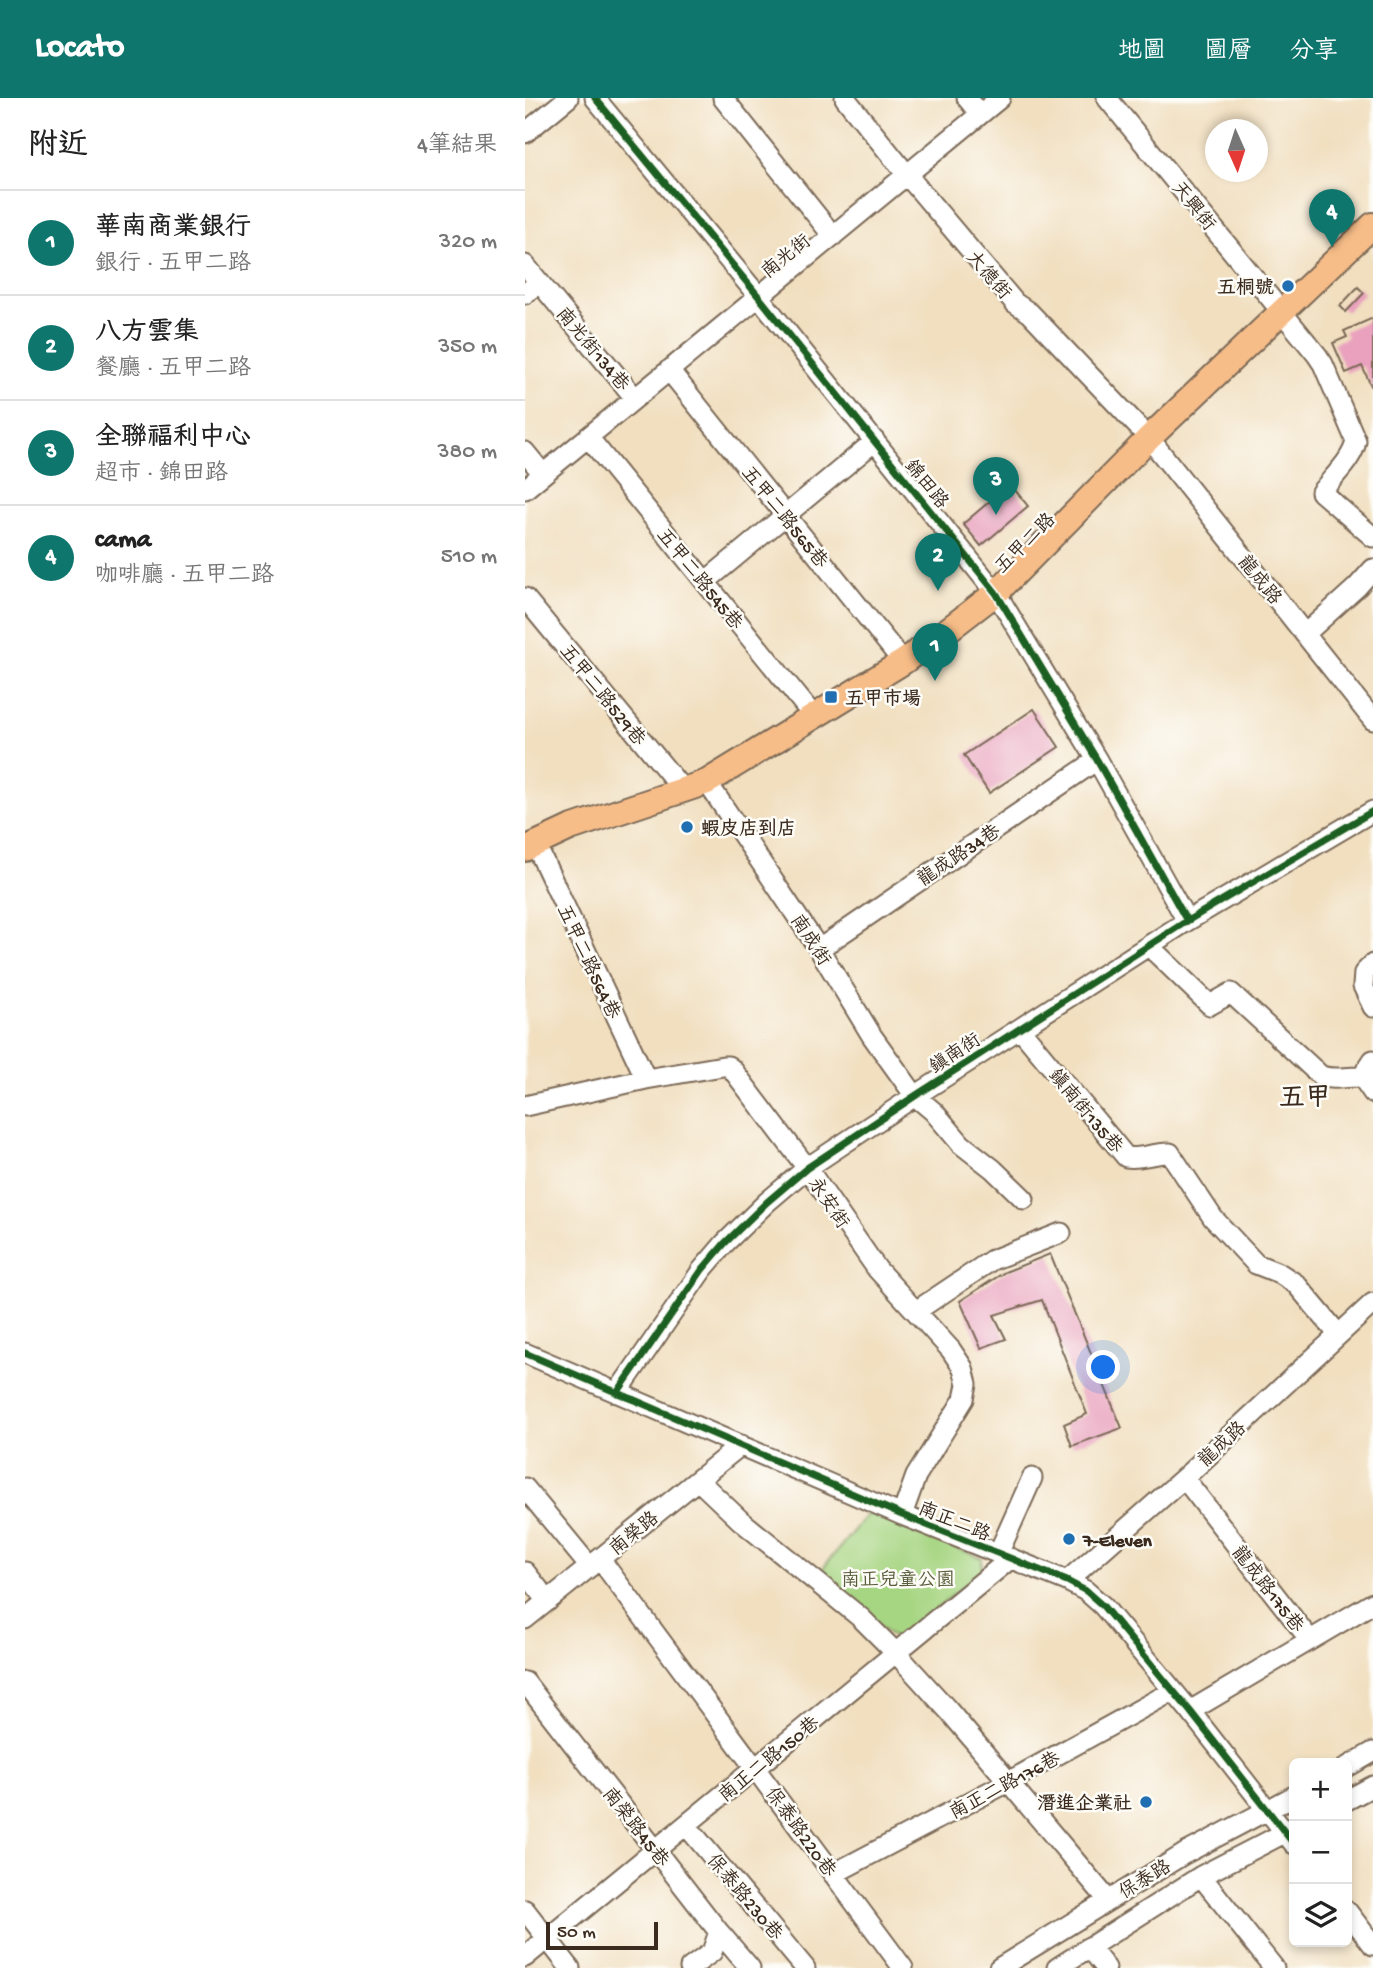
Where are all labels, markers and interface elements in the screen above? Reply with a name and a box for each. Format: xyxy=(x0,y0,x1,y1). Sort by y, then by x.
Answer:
text: Locato xyxy=(35,30,124,68)
text: 地圖 xyxy=(1118,38,1166,67)
text: 圖層 xyxy=(1204,38,1252,67)
text: 分享 xyxy=(1290,38,1338,67)
north arrow xyxy=(1205,119,1268,182)
text: 附近 xyxy=(28,130,88,165)
text: 4筆結果 xyxy=(417,133,497,160)
street label: 天興街 xyxy=(1165,178,1219,237)
pin: 4 xyxy=(1309,189,1355,247)
text: 華南商業銀行 xyxy=(95,214,251,245)
text: 1 xyxy=(46,229,56,256)
text: 320 m xyxy=(439,229,497,256)
street label: 南光街 xyxy=(757,230,817,285)
street label: 大德街 xyxy=(960,247,1015,305)
text: 銀行 · 五甲二路 xyxy=(95,251,251,278)
place label: 五桐號 xyxy=(1217,277,1274,301)
marker: 五桐號 xyxy=(1280,278,1296,294)
street label: 南光街134巷 xyxy=(550,303,634,397)
text: 八方雲集 xyxy=(95,319,199,350)
text: 2 xyxy=(45,334,57,361)
text: 350 m xyxy=(438,334,497,361)
text: 餐廳 · 五甲二路 xyxy=(95,356,251,383)
text: 全聯福利中心 xyxy=(95,424,251,455)
text: 3 xyxy=(45,439,57,466)
text: 380 m xyxy=(438,439,497,466)
street label: 錦田路 xyxy=(898,455,953,515)
pin: 3 xyxy=(973,457,1019,515)
text: 超市 · 錦田路 xyxy=(95,461,228,488)
street label: 五甲二路565巷 xyxy=(735,462,832,574)
street label: 五甲二路 xyxy=(991,509,1061,579)
street label: 五甲二路545巷 xyxy=(650,524,747,636)
text: cama xyxy=(95,526,151,557)
pin: 2 xyxy=(915,533,961,591)
text: 4 xyxy=(46,544,56,571)
text: 510 m xyxy=(441,544,497,571)
street label: 龍成路 xyxy=(1231,551,1286,611)
text: 咖啡廳 · 五甲二路 xyxy=(95,563,274,590)
pin: 1 xyxy=(912,623,958,681)
street label: 五甲二路529巷 xyxy=(553,640,650,752)
place label: 五甲市場 xyxy=(845,688,921,712)
marker: 五甲市場 xyxy=(823,689,839,705)
place label: 蝦皮店到店 xyxy=(701,818,796,842)
marker: 蝦皮店到店 xyxy=(679,819,695,835)
street label: 龍成路34巷 xyxy=(914,820,1006,893)
street label: 五甲二路564巷 xyxy=(550,901,624,1023)
street label: 南成街 xyxy=(784,910,835,971)
street label: 鎮南街 xyxy=(925,1029,986,1080)
street label: 鎮南街135巷 xyxy=(1042,1065,1127,1159)
district label: 五甲 xyxy=(1279,1085,1331,1116)
street label: 永安街 xyxy=(802,1173,853,1234)
your location xyxy=(1086,1350,1120,1384)
street label: 龍成路 xyxy=(1194,1417,1252,1473)
street label: 南正二路 xyxy=(914,1497,994,1548)
street label: 南榮路 xyxy=(605,1507,665,1562)
marker: 7-Eleven xyxy=(1061,1531,1077,1547)
place label: 7-Eleven xyxy=(1082,1531,1153,1554)
street label: 龍成路175巷 xyxy=(1225,1542,1308,1638)
park label: 南正兒童公園 xyxy=(841,1569,955,1593)
street label: 南正二路150巷 xyxy=(714,1712,825,1809)
street label: 南正二路176巷 xyxy=(946,1747,1065,1826)
map controls xyxy=(1289,1758,1352,1947)
button: + xyxy=(1289,1758,1352,1821)
street label: 南榮路45巷 xyxy=(596,1783,673,1873)
street label: 保泰路220巷 xyxy=(759,1783,840,1882)
place label: 潛進企業社 xyxy=(1037,1793,1132,1817)
marker: 潛進企業社 xyxy=(1138,1794,1154,1810)
button: − xyxy=(1289,1821,1352,1884)
street label: 保泰路230巷 xyxy=(700,1850,787,1946)
street label: 保泰路 xyxy=(1115,1856,1176,1906)
button: layers xyxy=(1289,1884,1352,1947)
scale bar xyxy=(546,1919,658,1951)
text: 50 m xyxy=(557,1922,596,1945)

